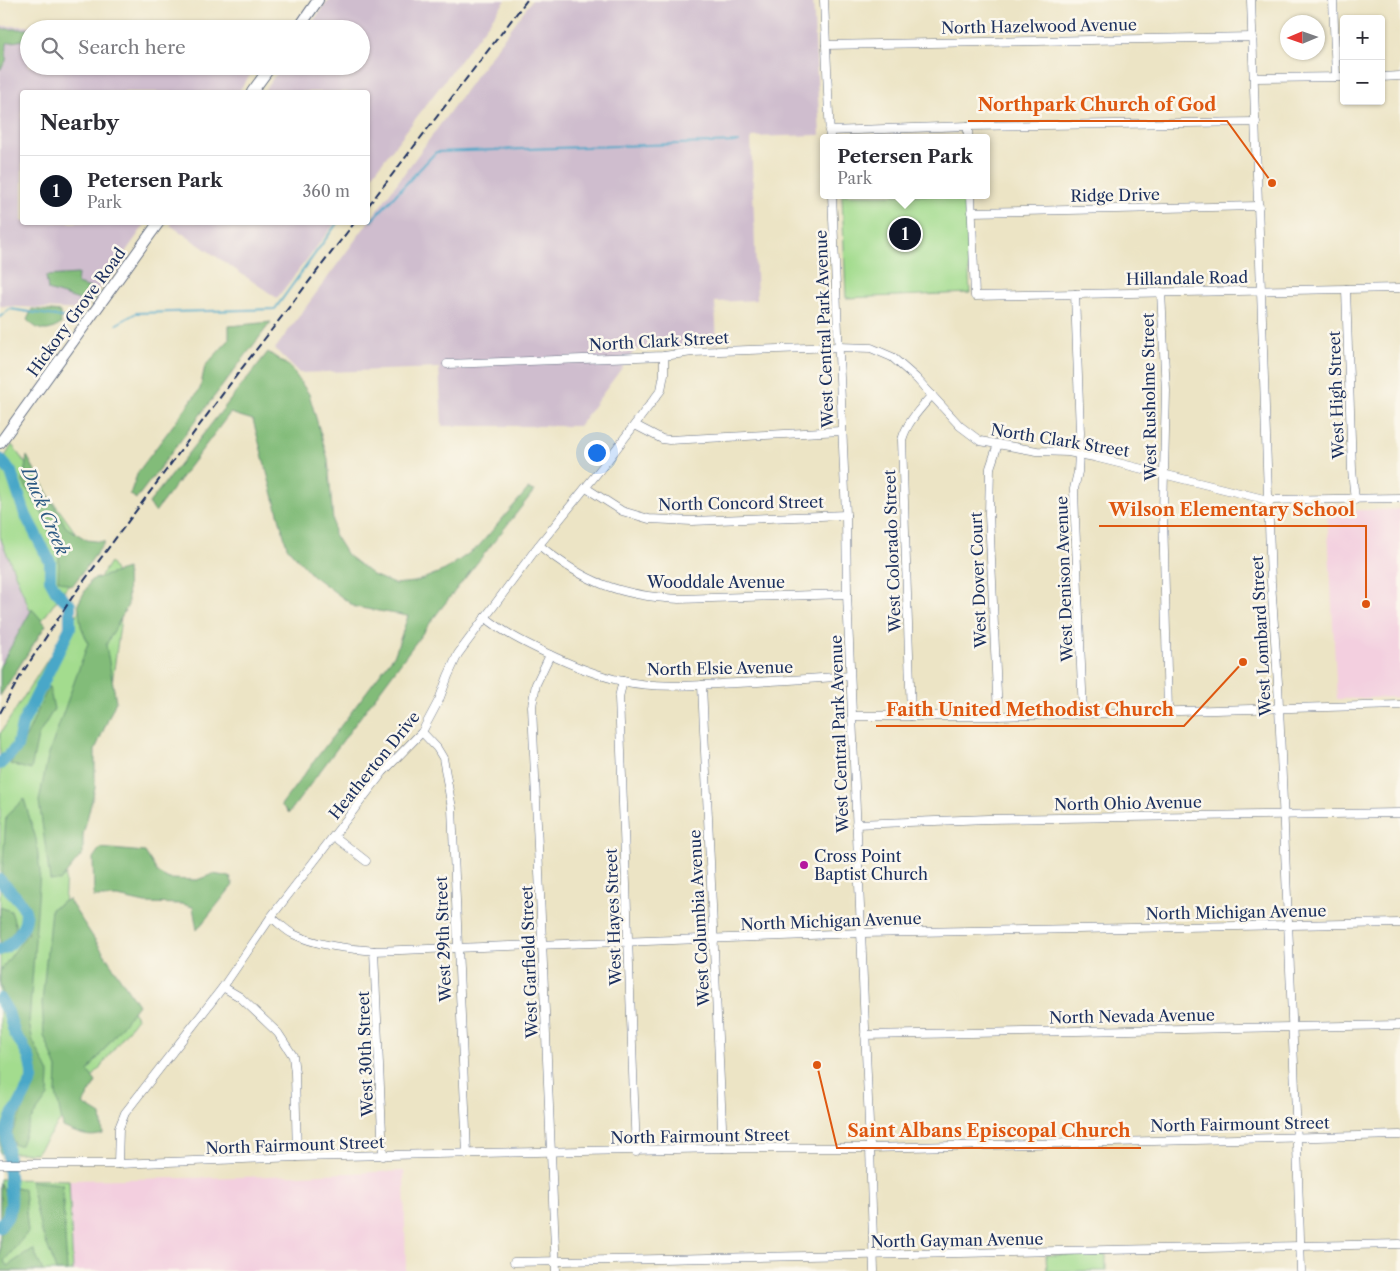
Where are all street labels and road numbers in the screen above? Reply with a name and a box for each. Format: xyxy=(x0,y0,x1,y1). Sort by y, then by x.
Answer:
street label: North Hazelwood Avenue xyxy=(941,14,1137,38)
street label: Ridge Drive xyxy=(1070,184,1160,206)
street label: West Central Park Avenue xyxy=(811,230,837,429)
street label: Hickory Grove Road xyxy=(22,243,130,380)
street label: Hillandale Road xyxy=(1126,267,1249,289)
street label: West Rusholme Street xyxy=(1138,312,1160,482)
street label: North Clark Street xyxy=(589,327,730,355)
street label: West High Street xyxy=(1324,330,1348,461)
street label: North Clark Street xyxy=(989,419,1131,461)
street label: West Colorado Street xyxy=(879,469,905,634)
street label: North Concord Street xyxy=(658,492,824,514)
street label: West Denison Avenue xyxy=(1051,496,1077,663)
street label: West Dover Court xyxy=(966,511,990,650)
street label: West Lombard Street xyxy=(1247,555,1275,718)
street label: Wooddale Avenue xyxy=(646,572,785,592)
street label: West Central Park Avenue xyxy=(826,635,852,834)
street label: North Elsie Avenue xyxy=(647,657,793,679)
street label: Heatherton Drive xyxy=(324,707,424,823)
street label: North Ohio Avenue xyxy=(1054,792,1202,814)
street label: West Columbia Avenue xyxy=(684,829,714,1008)
street label: West Hayes Street xyxy=(601,848,625,987)
street label: West 29th Street xyxy=(431,875,455,1003)
street label: West Garfield Street xyxy=(516,885,542,1040)
street label: North Michigan Avenue xyxy=(1145,900,1327,924)
street label: North Michigan Avenue xyxy=(740,908,922,934)
street label: West 30th Street xyxy=(353,990,377,1118)
street label: North Nevada Avenue xyxy=(1049,1005,1215,1027)
street label: North Fairmount Street xyxy=(1150,1112,1330,1136)
street label: North Fairmount Street xyxy=(610,1124,790,1148)
street label: North Fairmount Street xyxy=(205,1132,385,1158)
street label: North Gayman Avenue xyxy=(870,1228,1044,1252)

